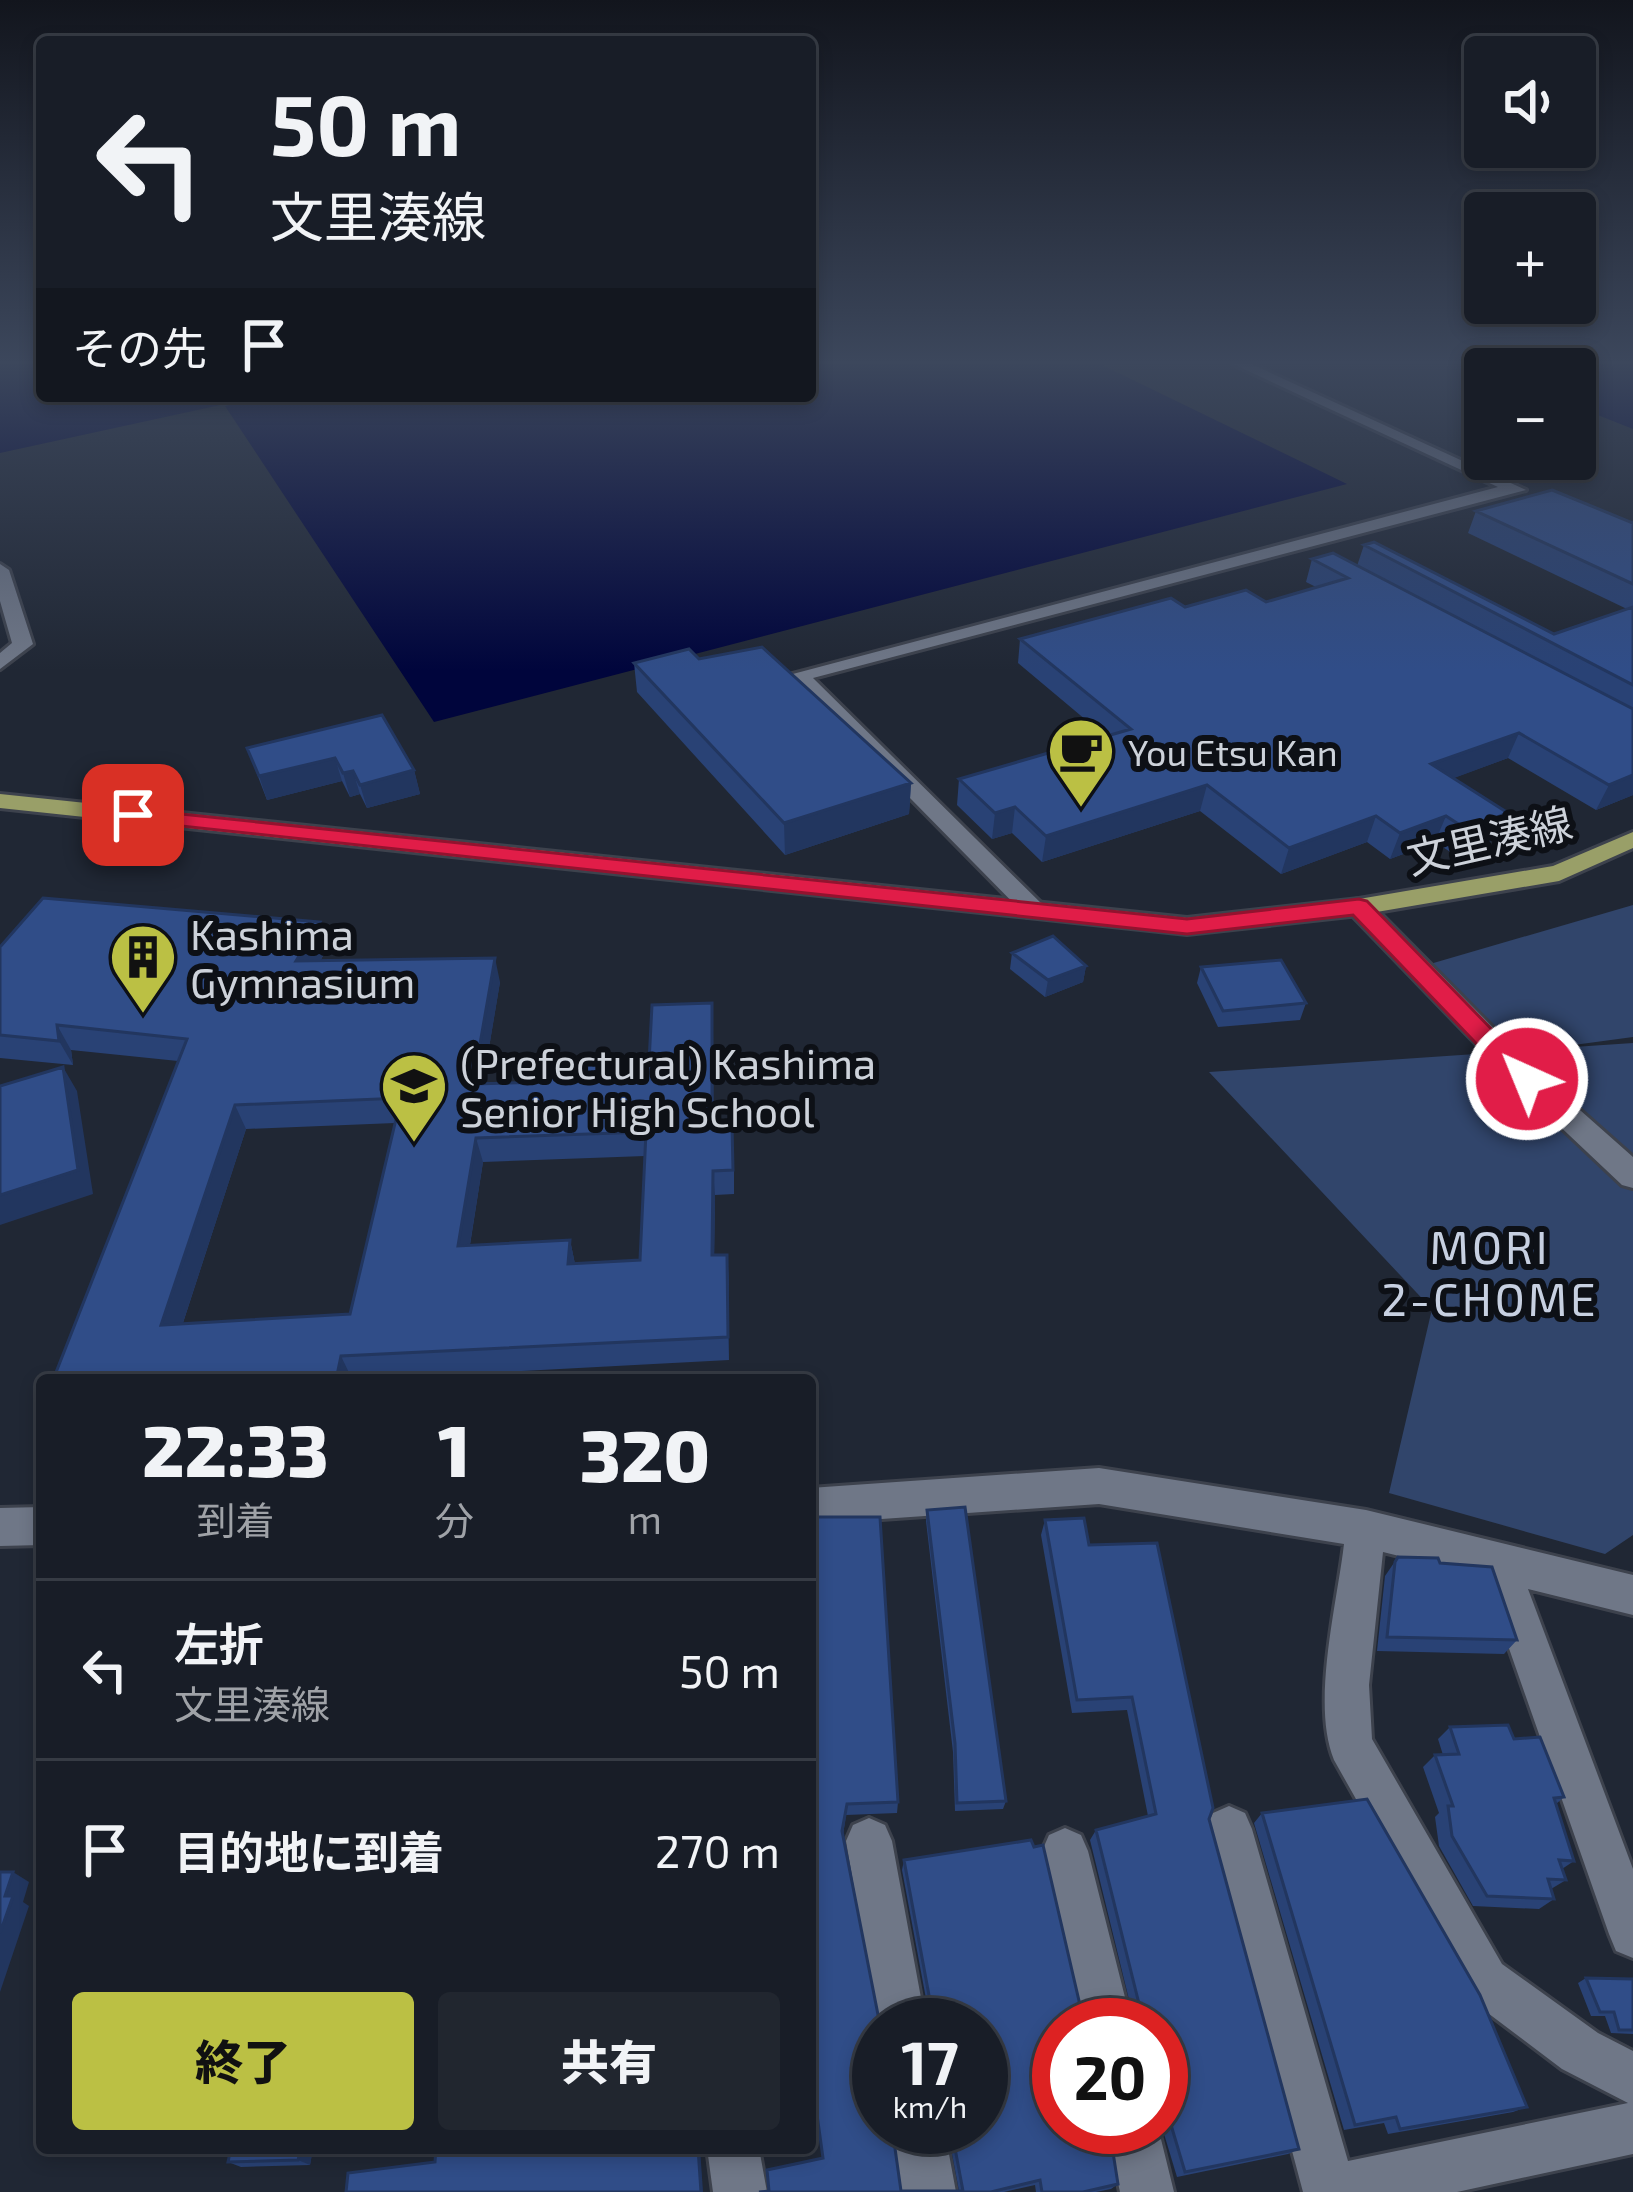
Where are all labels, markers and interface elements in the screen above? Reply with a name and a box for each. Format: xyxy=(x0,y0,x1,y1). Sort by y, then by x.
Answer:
map controls xyxy=(1464,36,1596,480)
button: sound xyxy=(1464,36,1596,168)
text: 50 m xyxy=(270,72,462,173)
icon: left xyxy=(72,84,228,240)
text: 文里湊線 xyxy=(270,183,486,248)
button: + xyxy=(1464,192,1596,324)
icon: arrive xyxy=(231,312,297,378)
text: その先 xyxy=(72,320,207,374)
button: − xyxy=(1464,348,1596,480)
cafe icon: You Etsu Kan xyxy=(1046,716,1116,810)
place label: You Etsu Kan xyxy=(1128,730,1338,773)
pin xyxy=(82,764,184,866)
icon: arrive xyxy=(100,782,166,848)
street label: 文里湊線 xyxy=(1402,796,1576,882)
place label: Kashima Gymnasium xyxy=(190,908,415,1006)
building icon: Kashima Gymnasium xyxy=(108,922,178,1016)
position arrow xyxy=(1464,1016,1590,1142)
place label: (Prefectural) Kashima Senior High School xyxy=(460,1037,876,1135)
school or university icon: (Prefectural) Kashima Senior High School xyxy=(379,1051,449,1145)
district label: MORI 2-CHOME xyxy=(1382,1219,1598,1325)
text: 22:33 xyxy=(142,1405,329,1491)
text: 1 xyxy=(438,1405,471,1491)
text: 320 xyxy=(580,1410,710,1496)
text: m xyxy=(628,1495,662,1542)
text: 到着 xyxy=(196,1496,274,1543)
text: 分 xyxy=(435,1496,474,1543)
text: 左折 xyxy=(174,1616,264,1670)
icon: left xyxy=(72,1637,138,1703)
text: 50 m xyxy=(679,1643,780,1697)
text: 文里湊線 xyxy=(174,1680,330,1727)
icon: arrive xyxy=(72,1817,138,1883)
text: 270 m xyxy=(655,1823,780,1877)
text: 目的地に到着 xyxy=(174,1824,444,1878)
button: 終了 xyxy=(72,1992,414,2130)
button: 共有 xyxy=(438,1992,780,2130)
speed limit sign: 20 xyxy=(1032,1998,1188,2154)
text: 17 xyxy=(901,2025,959,2097)
text: km/h xyxy=(893,2088,967,2124)

